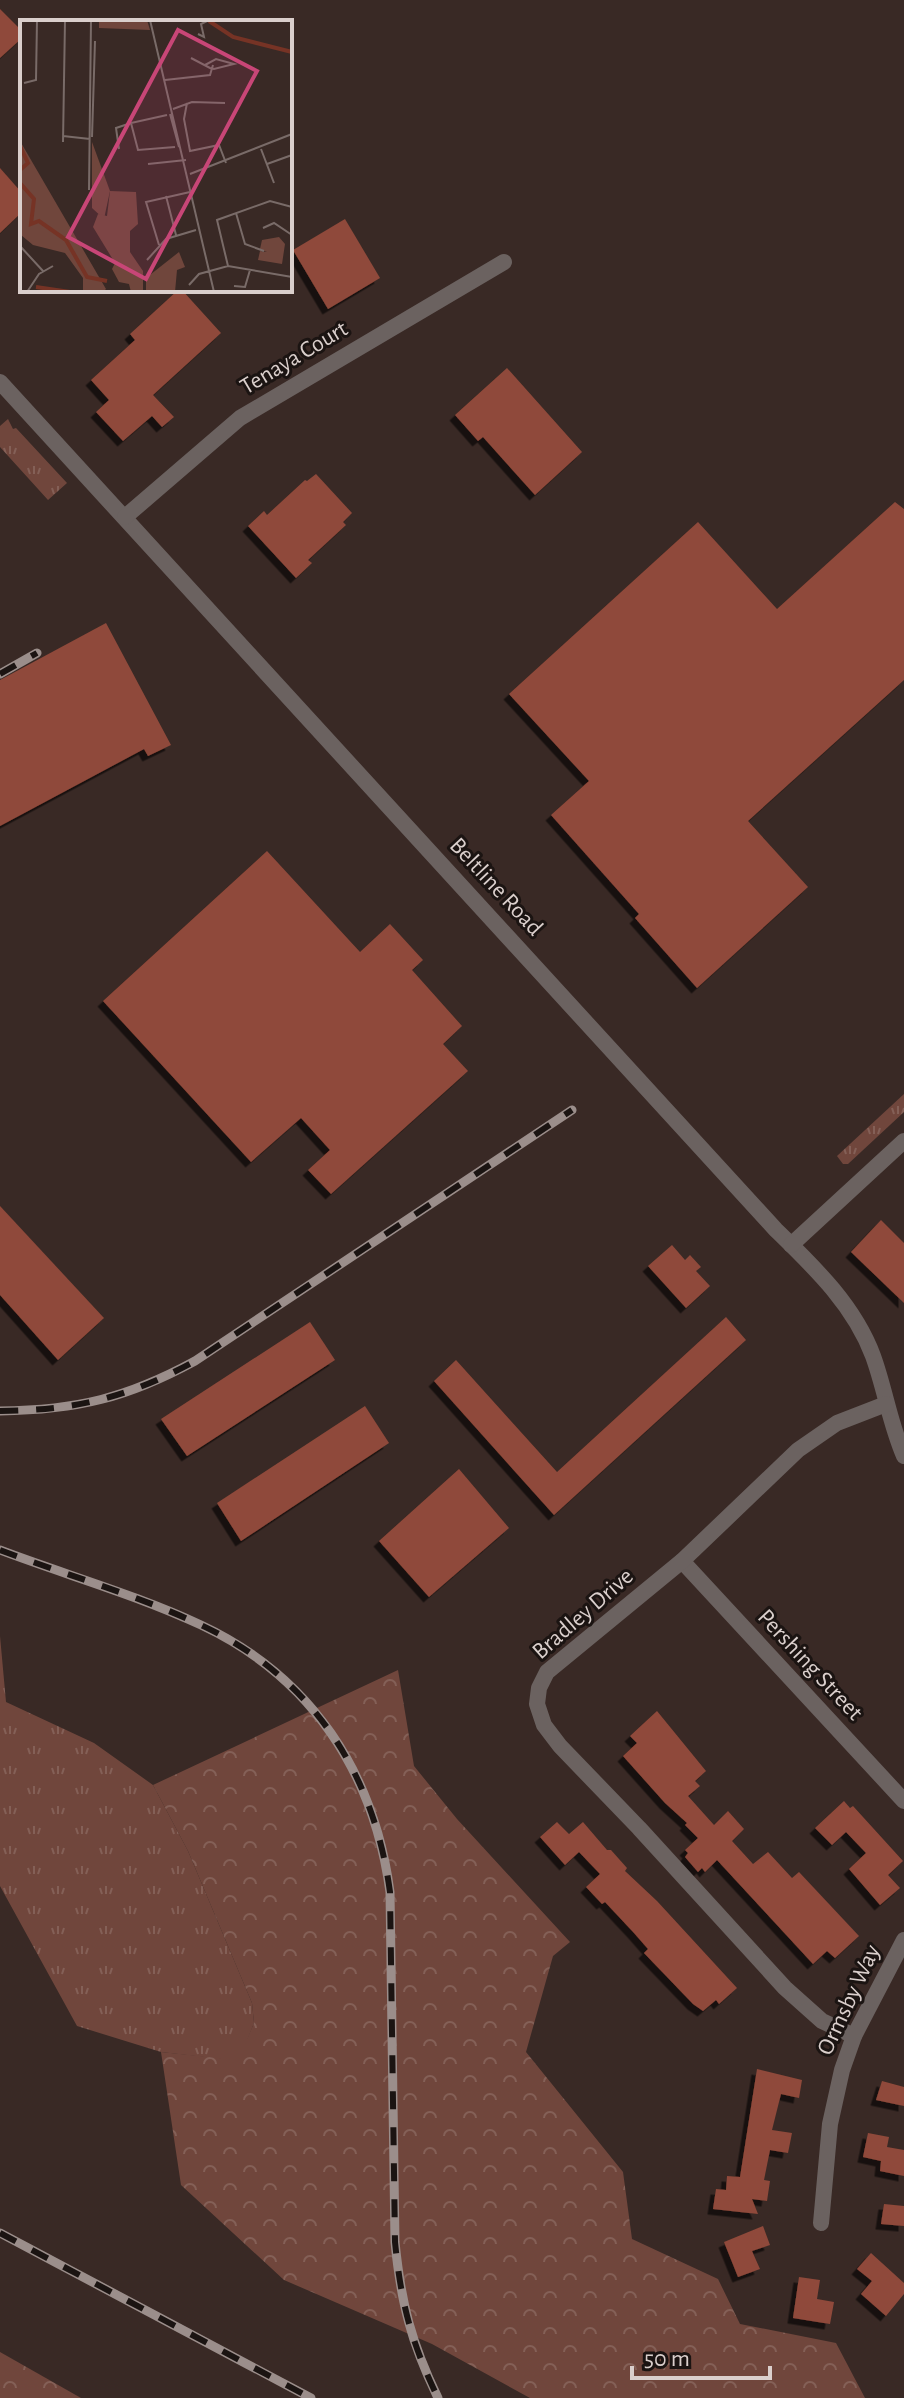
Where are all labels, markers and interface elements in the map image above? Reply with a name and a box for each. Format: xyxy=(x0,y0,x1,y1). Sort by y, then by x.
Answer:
inset map xyxy=(20,20,292,292)
street label: Tenaya Court xyxy=(236,317,352,399)
street label: Beltline Road xyxy=(445,833,547,941)
street label: Bradley Drive xyxy=(528,1564,638,1664)
street label: Pershing Street xyxy=(753,1605,867,1725)
street label: Ormsby Way xyxy=(813,1941,885,2059)
scale bar xyxy=(632,2330,770,2380)
text: 50 m xyxy=(644,2347,690,2371)

